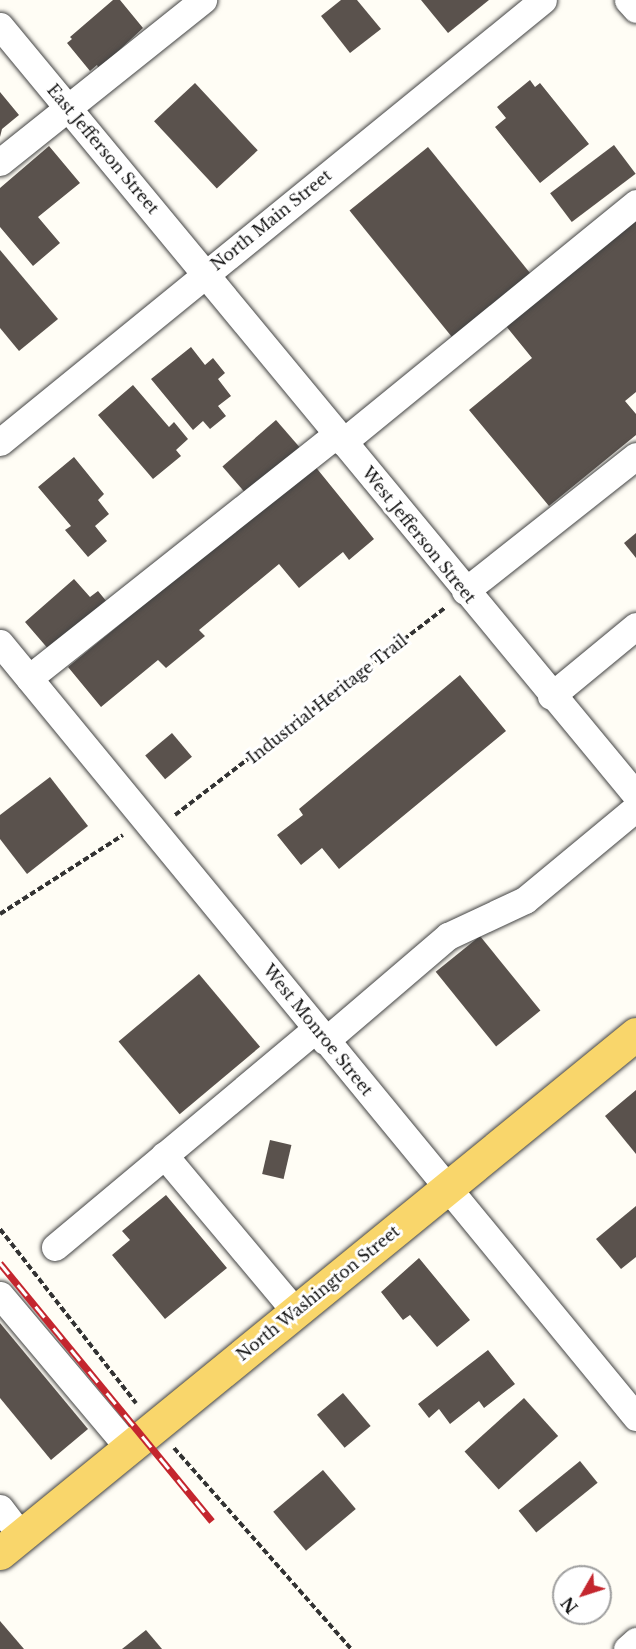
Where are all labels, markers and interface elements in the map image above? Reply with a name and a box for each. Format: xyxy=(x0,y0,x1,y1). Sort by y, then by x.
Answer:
street label: East Jefferson Street xyxy=(43,80,163,218)
street label: North Main Street xyxy=(207,166,335,274)
street label: West Jefferson Street xyxy=(358,463,480,607)
street label: Industrial Heritage Trail xyxy=(243,631,411,767)
street label: West Monroe Street xyxy=(259,961,377,1099)
street label: North Washington Street xyxy=(232,1221,404,1365)
north arrow xyxy=(552,1565,612,1625)
text: N xyxy=(557,1593,582,1617)

